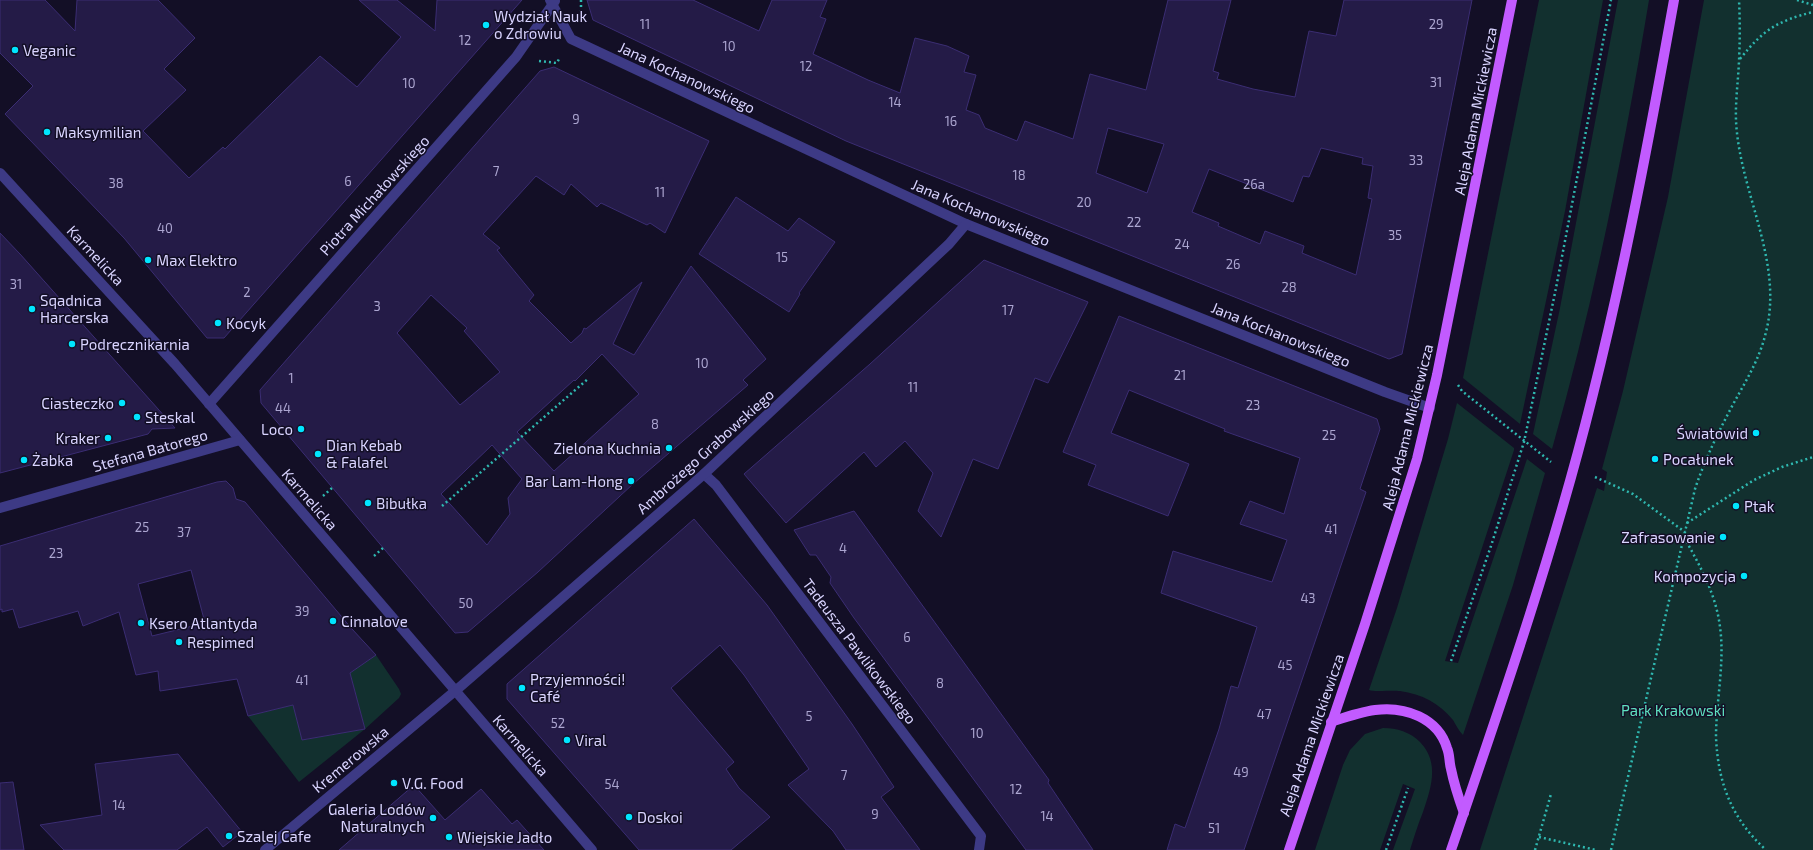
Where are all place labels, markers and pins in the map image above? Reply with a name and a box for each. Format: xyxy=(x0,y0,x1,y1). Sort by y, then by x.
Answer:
place label: Wydział Nauk o Zdrowiu xyxy=(494,7,587,42)
marker: Wydział Nauk o Zdrowiu xyxy=(481,20,491,30)
place label: Veganic xyxy=(23,41,76,59)
marker: Veganic xyxy=(10,45,20,55)
place label: Maksymilian xyxy=(55,123,142,141)
marker: Maksymilian xyxy=(42,127,52,137)
place label: Max Elektro xyxy=(156,251,237,269)
marker: Max Elektro xyxy=(143,255,153,265)
place label: Sqadnica Harcerska xyxy=(40,291,109,326)
marker: Sqadnica Harcerska xyxy=(27,304,37,314)
place label: Kocyk xyxy=(226,314,266,332)
marker: Kocyk xyxy=(213,318,223,328)
place label: Podręcznikarnia xyxy=(80,335,190,353)
marker: Podręcznikarnia xyxy=(67,339,77,349)
place label: Ciasteczko xyxy=(41,394,114,412)
marker: Ciasteczko xyxy=(117,398,127,408)
place label: Steskal xyxy=(145,408,196,426)
marker: Steskal xyxy=(132,412,142,422)
place label: Loco xyxy=(261,420,293,438)
marker: Loco xyxy=(296,424,306,434)
place label: Światowid xyxy=(1676,424,1748,442)
marker: Światowid xyxy=(1751,428,1761,438)
place label: Kraker xyxy=(55,429,100,447)
marker: Kraker xyxy=(103,433,113,443)
place label: Dian Kebab & Falafel xyxy=(326,436,402,471)
place label: Zielona Kuchnia xyxy=(553,439,661,457)
marker: Zielona Kuchnia xyxy=(664,443,674,453)
marker: Dian Kebab & Falafel xyxy=(313,449,323,459)
place label: Pocałunek xyxy=(1663,450,1734,468)
place label: Żabka xyxy=(32,451,73,469)
marker: Pocałunek xyxy=(1650,454,1660,464)
marker: Żabka xyxy=(19,455,29,465)
place label: Bar Lam-Hong xyxy=(525,472,624,490)
marker: Bar Lam-Hong xyxy=(626,476,636,486)
place label: Bibułka xyxy=(376,494,427,512)
place label: Ptak xyxy=(1744,497,1775,515)
marker: Bibułka xyxy=(363,498,373,508)
marker: Ptak xyxy=(1731,501,1741,511)
place label: Zafrasowanie xyxy=(1621,528,1715,546)
marker: Zafrasowanie xyxy=(1718,532,1728,542)
place label: Kompozycja xyxy=(1654,567,1736,586)
marker: Kompozycja xyxy=(1739,571,1749,581)
place label: Cinnalove xyxy=(341,612,408,630)
place label: Ksero Atlantyda xyxy=(149,614,258,632)
marker: Cinnalove xyxy=(328,616,338,626)
marker: Ksero Atlantyda xyxy=(136,618,146,628)
place label: Respimed xyxy=(187,633,254,651)
marker: Respimed xyxy=(174,637,184,647)
place label: Przyjemności! Café xyxy=(530,670,625,705)
marker: Przyjemności! Café xyxy=(517,683,527,693)
place label: Viral xyxy=(575,731,607,749)
marker: Viral xyxy=(562,735,572,745)
place label: V.G. Food xyxy=(402,774,464,792)
marker: V.G. Food xyxy=(389,778,399,788)
place label: Galeria Lodów Naturalnych xyxy=(328,800,425,835)
place label: Doskoi xyxy=(637,808,683,826)
marker: Doskoi xyxy=(624,812,634,822)
marker: Galeria Lodów Naturalnych xyxy=(428,813,438,823)
place label: Szalej Cafe xyxy=(237,827,311,846)
place label: Wiejskie Jadło xyxy=(457,828,552,847)
marker: Szalej Cafe xyxy=(224,831,234,841)
marker: Wiejskie Jadło xyxy=(444,832,454,842)

